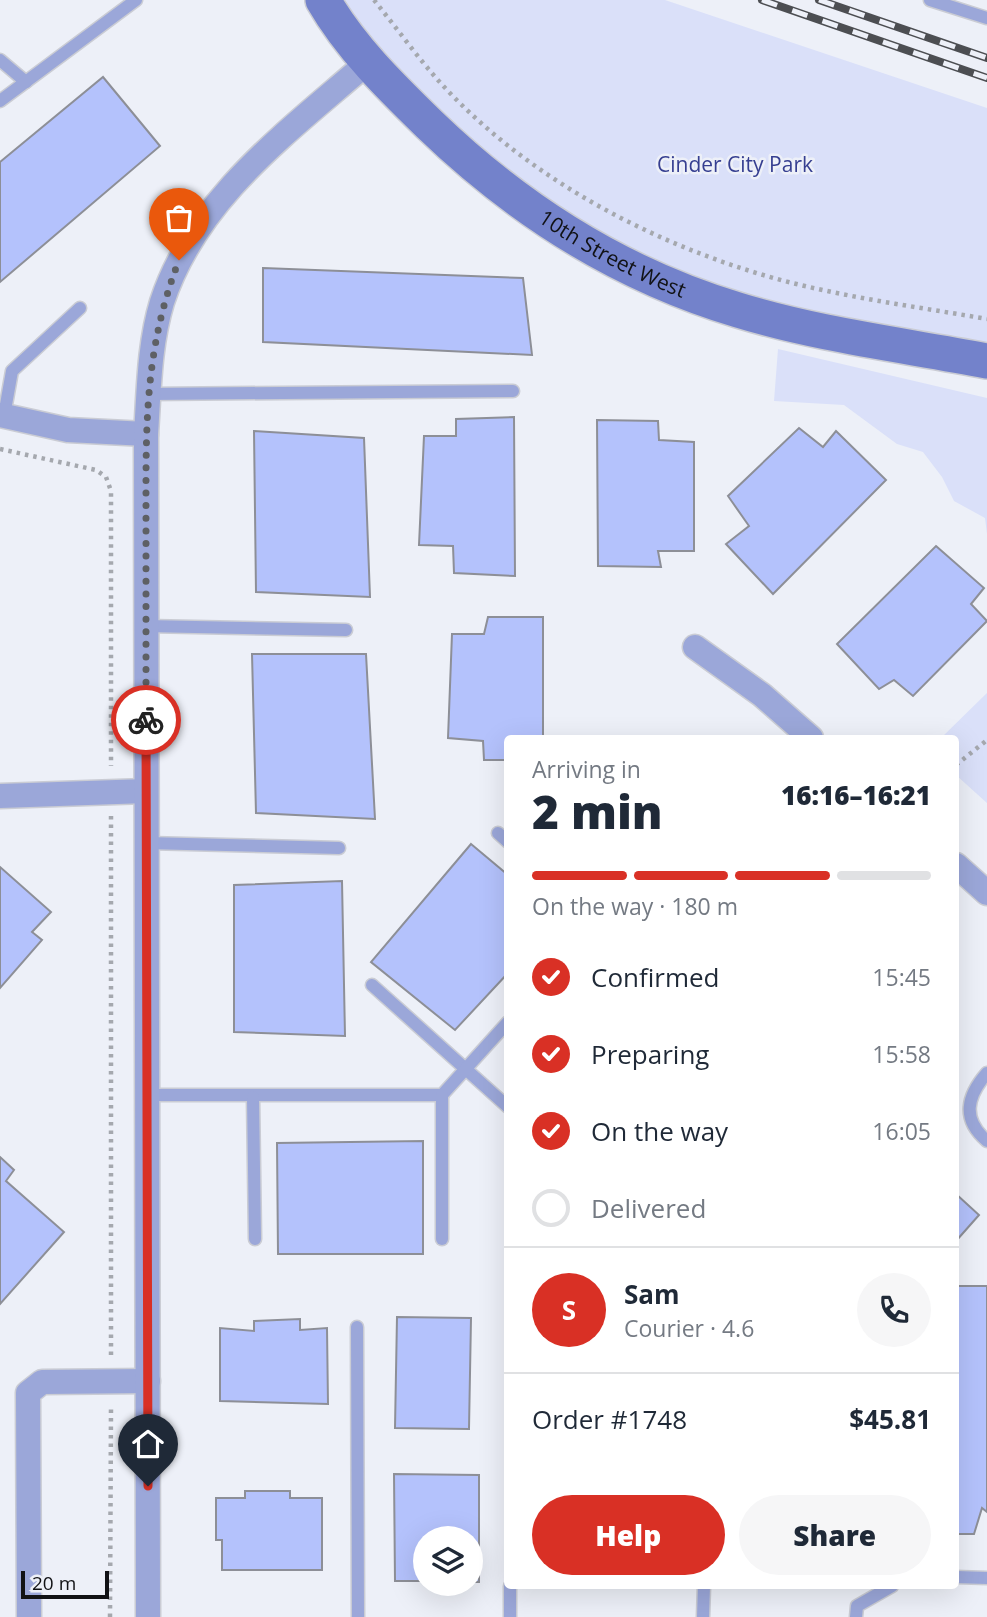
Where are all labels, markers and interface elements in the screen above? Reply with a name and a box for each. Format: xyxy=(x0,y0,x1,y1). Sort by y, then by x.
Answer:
park label: Cinder City Park xyxy=(657,150,813,178)
pin xyxy=(149,188,209,260)
icon: bag xyxy=(160,199,198,237)
street label: 10th Street West xyxy=(534,203,690,304)
courier xyxy=(111,685,181,755)
icon: bike xyxy=(127,701,165,739)
text: Arriving in xyxy=(532,753,641,785)
text: 16:16–16:21 xyxy=(781,777,931,813)
text: 2 min xyxy=(532,780,663,842)
text: On the way · 180 m xyxy=(532,890,738,922)
icon: check xyxy=(532,958,570,996)
text: Confirmed xyxy=(591,959,719,995)
text: 15:45 xyxy=(872,961,931,993)
icon: check xyxy=(532,1035,570,1073)
text: Preparing xyxy=(591,1036,709,1072)
text: 15:58 xyxy=(872,1038,931,1070)
icon: check xyxy=(532,1112,570,1150)
text: On the way xyxy=(591,1113,728,1149)
text: 16:05 xyxy=(872,1115,931,1147)
text: Delivered xyxy=(591,1190,706,1226)
button: phone xyxy=(857,1273,931,1347)
text: Sam xyxy=(624,1276,680,1312)
text: S xyxy=(562,1292,576,1328)
text: Courier · 4.6 xyxy=(624,1312,754,1344)
text: Order #1748 xyxy=(532,1401,687,1437)
text: $45.81 xyxy=(849,1401,931,1437)
pin xyxy=(118,1414,178,1486)
icon: home xyxy=(129,1425,167,1463)
button: Help xyxy=(532,1495,725,1575)
button: Share xyxy=(739,1495,931,1575)
map controls xyxy=(413,1526,483,1596)
button: layers xyxy=(413,1526,483,1596)
scale bar xyxy=(21,1568,108,1600)
text: 20 m xyxy=(32,1570,76,1596)

